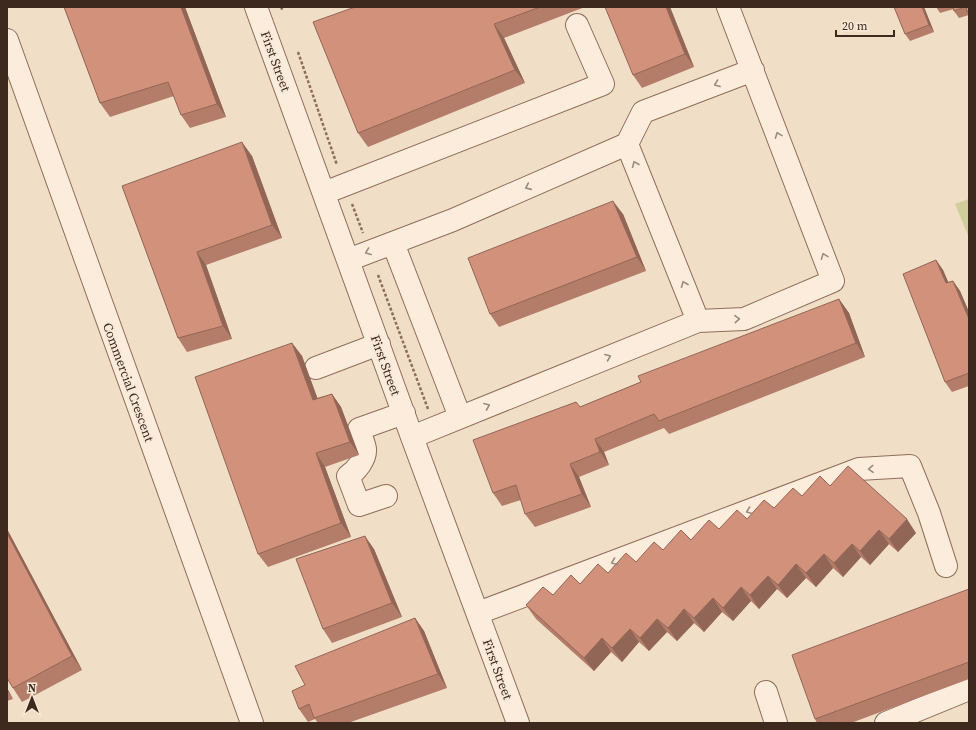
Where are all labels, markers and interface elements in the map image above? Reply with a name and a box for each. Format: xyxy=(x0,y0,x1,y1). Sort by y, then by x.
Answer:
scale bar xyxy=(836,12,894,38)
text: 20 m xyxy=(842,18,868,34)
street label: First Street xyxy=(257,29,295,94)
one-way arrow xyxy=(713,79,720,87)
one-way arrow xyxy=(774,131,782,138)
one-way arrow xyxy=(632,160,640,167)
one-way arrow xyxy=(524,183,531,191)
one-way arrow xyxy=(365,248,372,256)
one-way arrow xyxy=(820,253,828,260)
one-way arrow xyxy=(680,281,688,288)
one-way arrow xyxy=(734,315,740,324)
street label: Commercial Crescent xyxy=(99,320,158,445)
street label: First Street xyxy=(367,333,405,398)
one-way arrow xyxy=(604,354,611,362)
one-way arrow xyxy=(483,403,491,411)
one-way arrow xyxy=(868,464,874,473)
one-way arrow xyxy=(745,506,752,514)
one-way arrow xyxy=(610,557,617,565)
street label: First Street xyxy=(479,637,517,702)
north arrow xyxy=(12,678,52,718)
text: N xyxy=(28,681,36,696)

